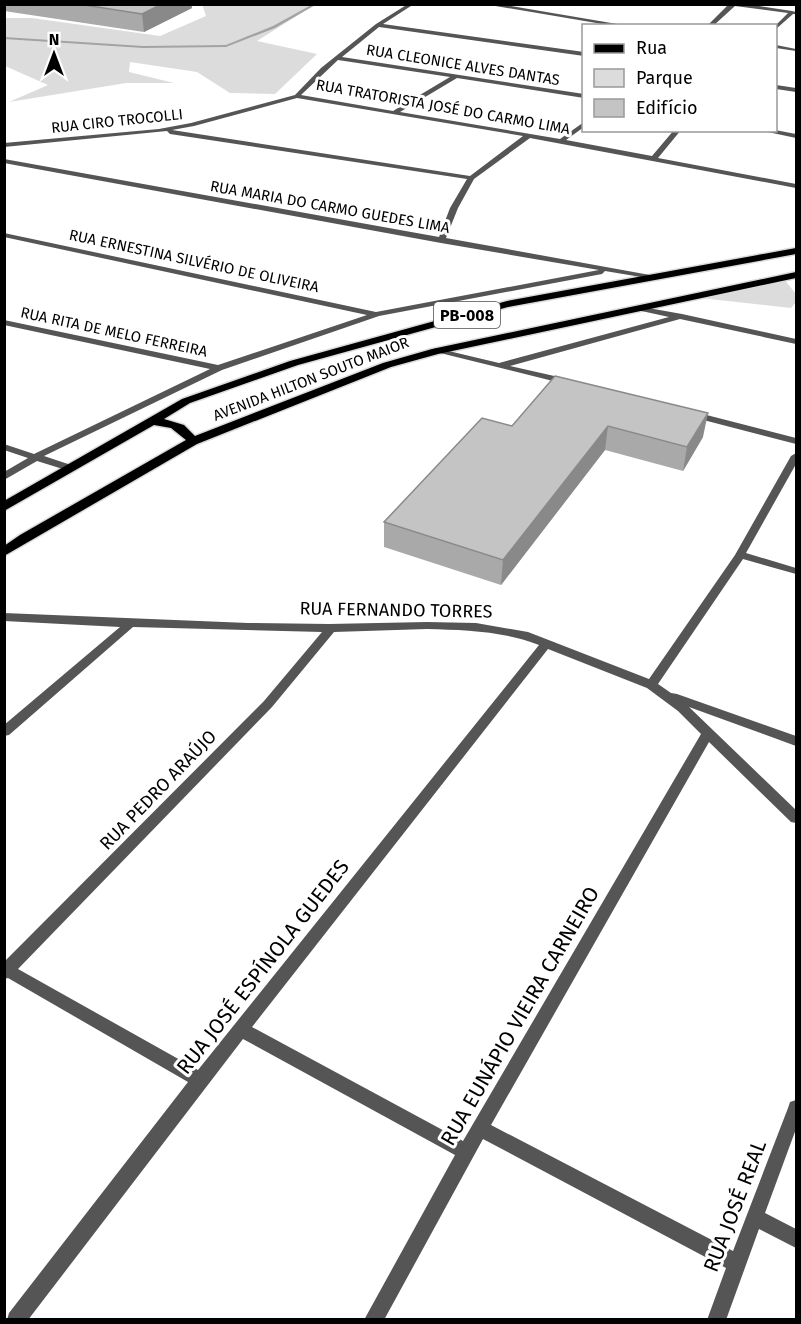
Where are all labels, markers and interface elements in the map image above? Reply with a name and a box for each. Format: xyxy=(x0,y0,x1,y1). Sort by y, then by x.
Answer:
north arrow xyxy=(24,24,84,84)
legend xyxy=(582,24,777,132)
text: N xyxy=(49,30,59,49)
text: Rua xyxy=(636,37,667,59)
street label: RUA CLEONICE ALVES DANTAS xyxy=(365,41,561,89)
text: Parque xyxy=(636,67,693,89)
street label: RUA TRATORISTA JOSÉ DO CARMO LIMA xyxy=(315,76,572,138)
text: Edifício xyxy=(636,97,698,119)
street label: RUA CIRO TROCOLLI xyxy=(50,105,184,137)
street label: RUA MARIA DO CARMO GUEDES LIMA xyxy=(209,177,452,237)
street label: RUA ERNESTINA SILVÉRIO DE OLIVEIRA xyxy=(67,226,321,296)
road number: PB-008 xyxy=(434,302,500,328)
street label: RUA RITA DE MELO FERREIRA xyxy=(19,303,209,361)
street label: AVENIDA HILTON SOUTO MAIOR xyxy=(210,333,412,425)
street label: RUA FERNANDO TORRES xyxy=(299,597,493,623)
street label: RUA PEDRO ARAÚJO xyxy=(94,725,221,855)
street label: RUA JOSÉ ESPÍNOLA GUEDES xyxy=(171,854,355,1080)
street label: RUA EUNÁPIO VIEIRA CARNEIRO xyxy=(435,882,605,1150)
street label: RUA JOSÉ REAL xyxy=(698,1136,772,1276)

